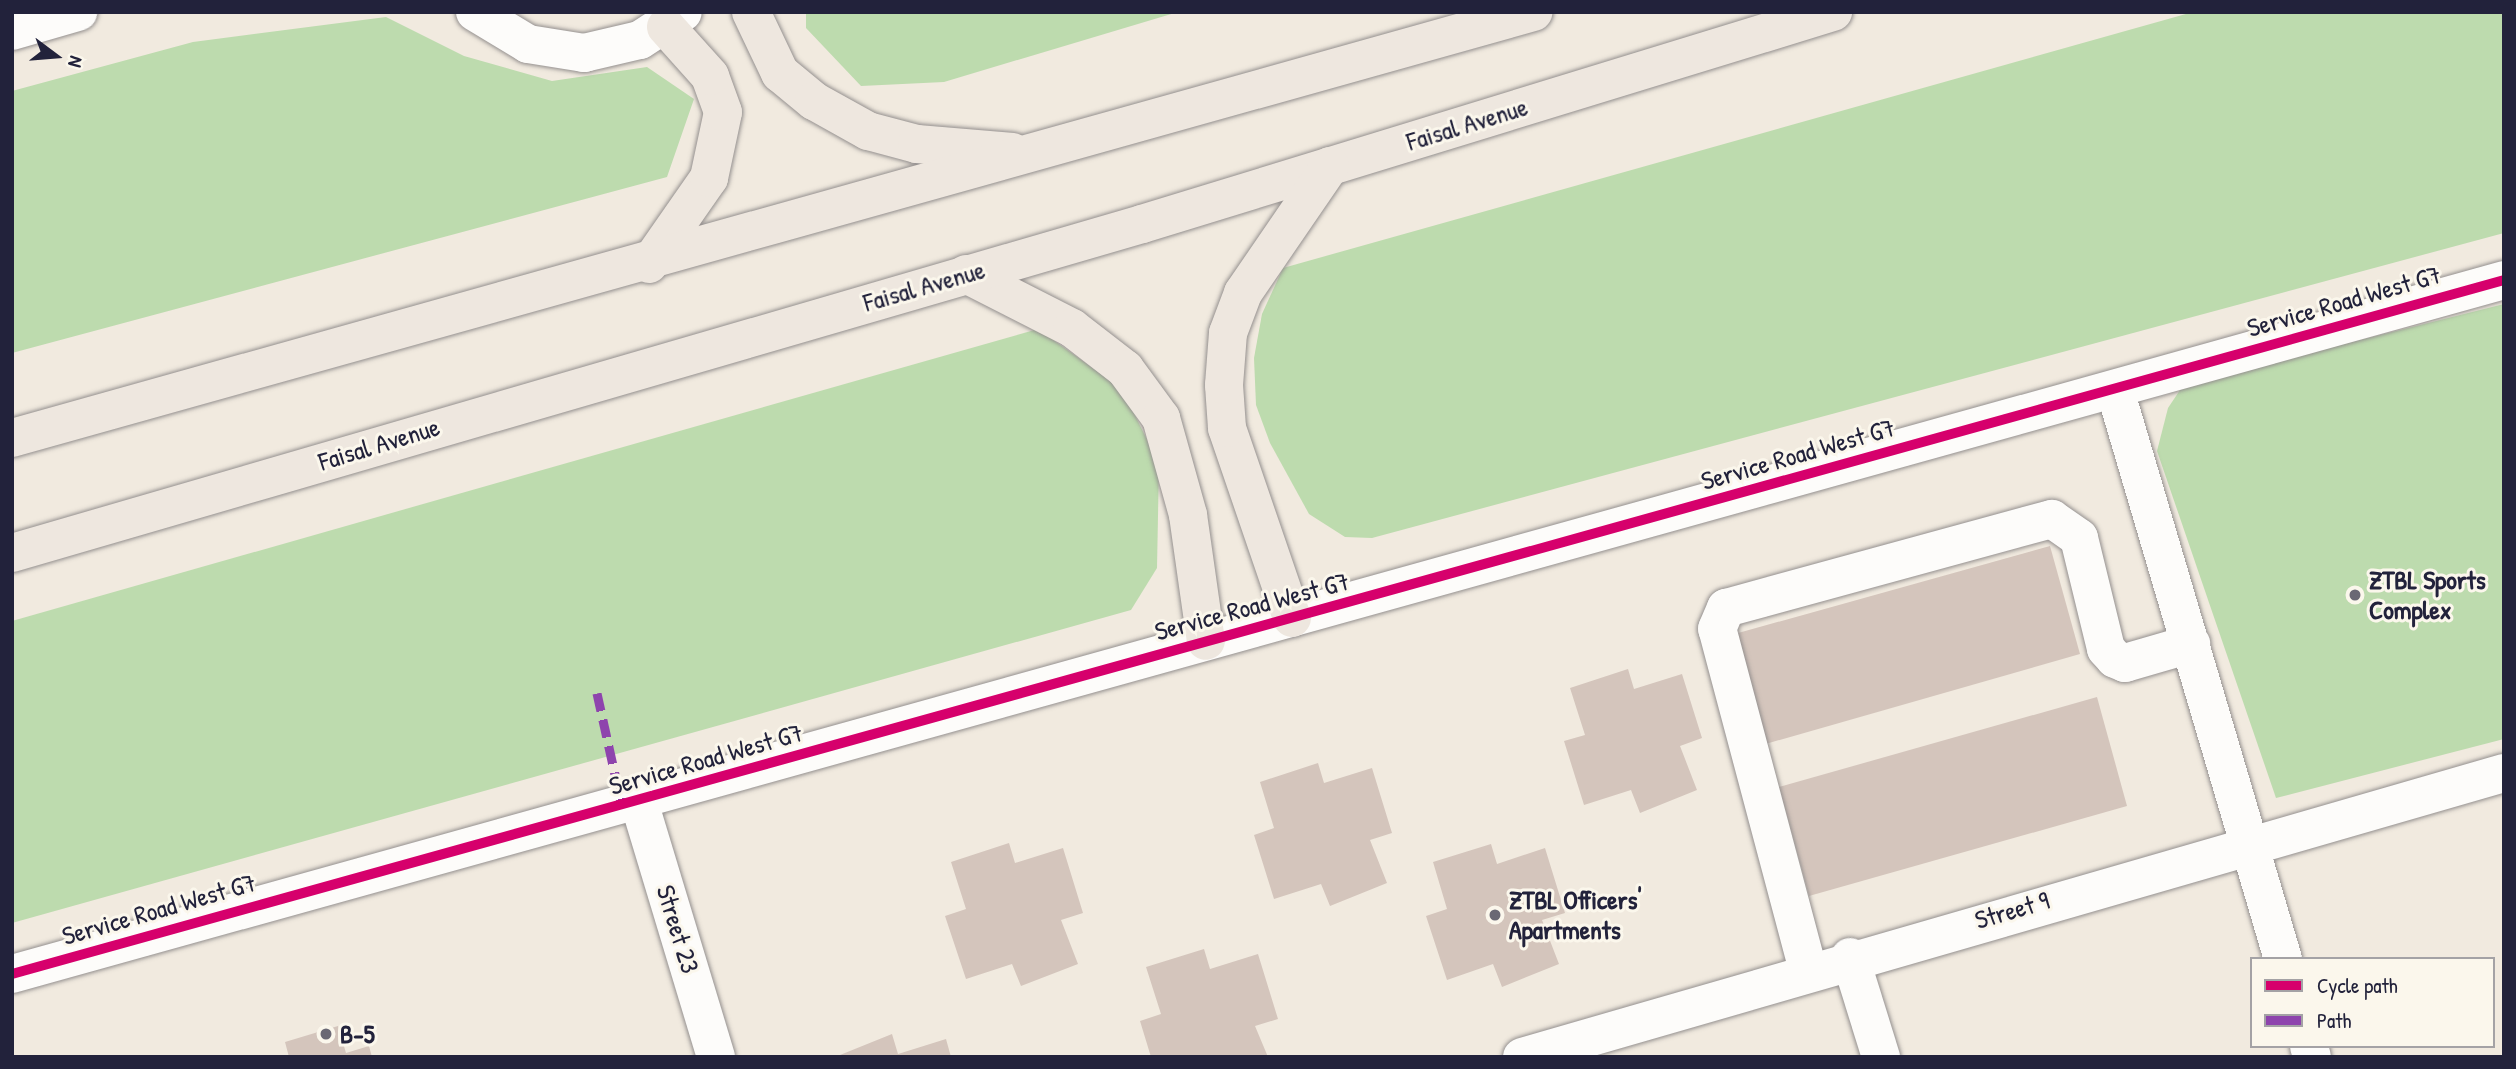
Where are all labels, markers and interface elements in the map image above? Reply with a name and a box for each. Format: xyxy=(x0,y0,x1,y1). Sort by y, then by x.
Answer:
north arrow xyxy=(21,21,91,91)
text: N xyxy=(62,53,90,70)
street label: Faisal Avenue xyxy=(1403,91,1531,157)
street label: Faisal Avenue xyxy=(860,254,988,318)
street label: Service Road West G7 xyxy=(2243,258,2445,344)
street label: Faisal Avenue xyxy=(315,411,443,477)
street label: Service Road West G7 xyxy=(1697,411,1899,497)
place label: ZTBL Sports Complex xyxy=(2369,564,2486,626)
street label: Service Road West G7 xyxy=(1151,565,1353,647)
marker: ZTBL Sports Complex xyxy=(2347,587,2363,603)
street label: Service Road West G7 xyxy=(605,716,807,802)
street label: Service Road West G7 xyxy=(58,866,260,952)
street label: Street 23 xyxy=(650,881,706,977)
place label: ZTBL Officers' Apartments xyxy=(1509,884,1642,946)
street label: Street 9 xyxy=(1971,885,2053,935)
marker: ZTBL Officers' Apartments xyxy=(1487,907,1503,923)
legend xyxy=(2250,957,2495,1048)
text: Cycle path xyxy=(2317,971,2398,1000)
text: Path xyxy=(2317,1006,2351,1035)
place label: B-5 xyxy=(340,1018,375,1050)
marker: B-5 xyxy=(318,1026,334,1042)

